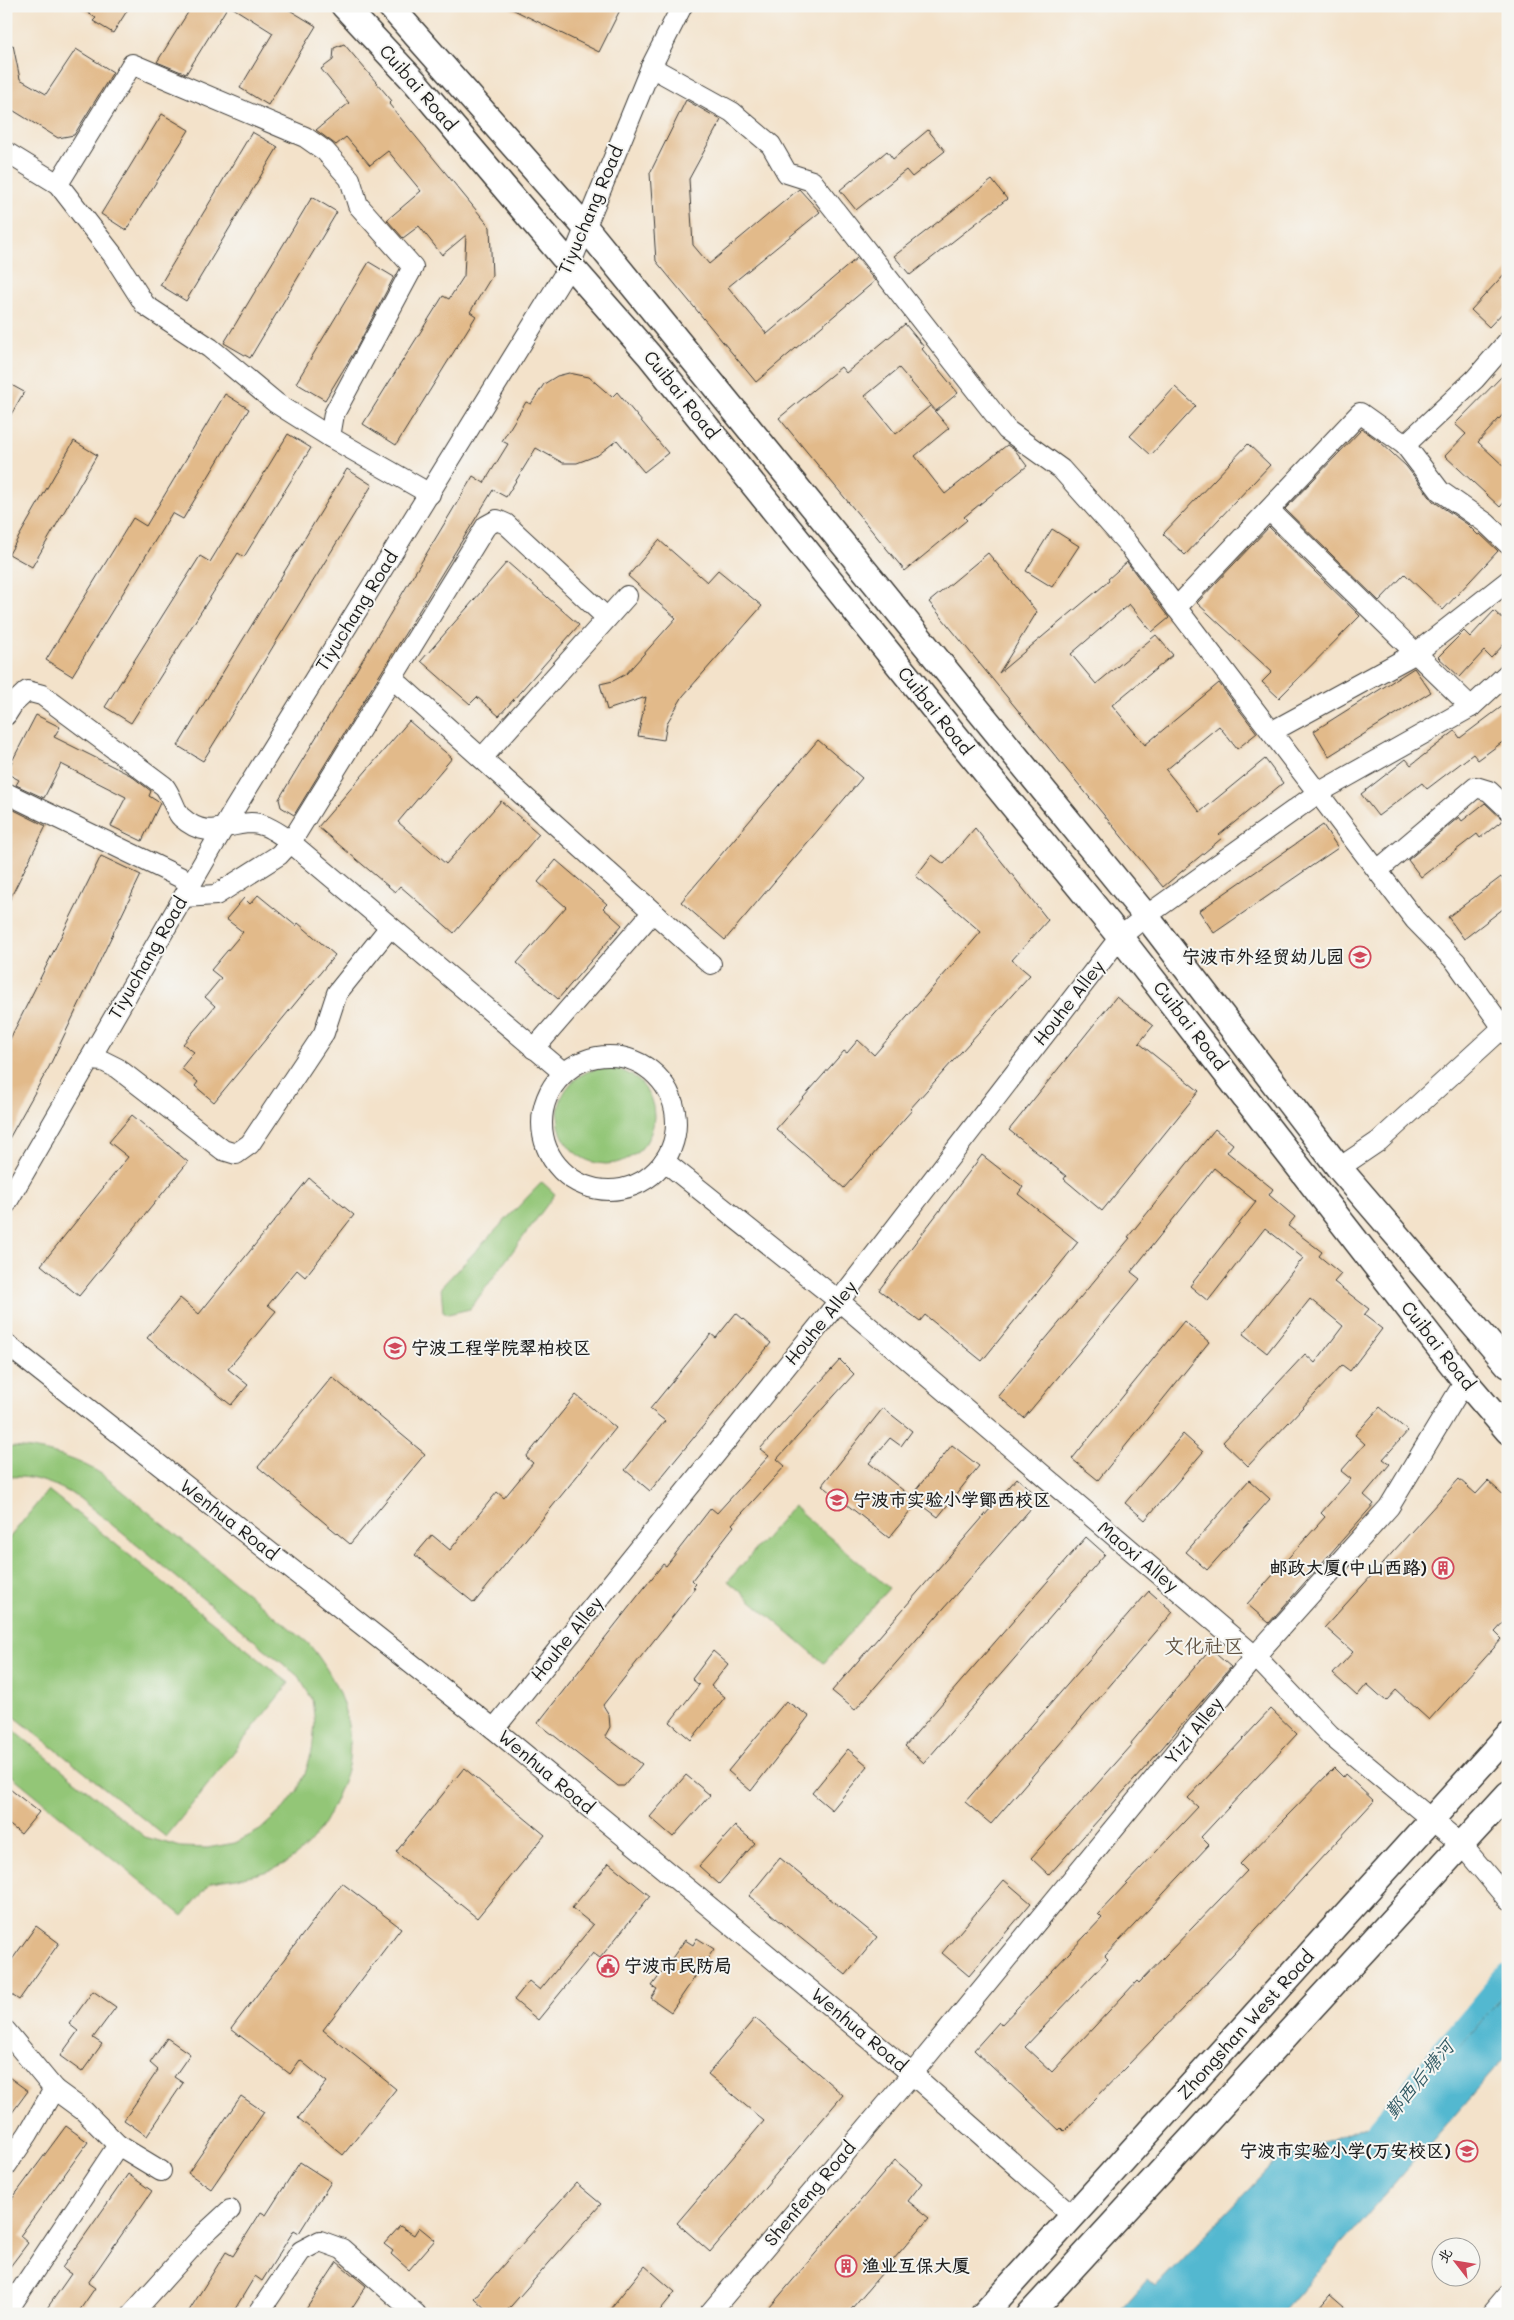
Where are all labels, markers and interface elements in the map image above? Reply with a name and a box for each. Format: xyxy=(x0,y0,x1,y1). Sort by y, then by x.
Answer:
street label: Cuibai Road xyxy=(375,39,463,136)
street label: Tiyuchang Road xyxy=(552,142,628,278)
street label: Cuibai Road xyxy=(639,345,725,443)
street label: Tiyuchang Road xyxy=(309,546,403,675)
street label: Cuibai Road xyxy=(893,661,979,759)
street label: Tiyuchang Road xyxy=(102,892,192,1023)
place label: 宁波市外经贸幼儿园 xyxy=(1182,944,1344,968)
school or university icon: 宁波市外经贸幼儿园 xyxy=(1348,945,1372,969)
street label: Houhe Alley xyxy=(1027,955,1109,1050)
street label: Cuibai Road xyxy=(1148,976,1233,1075)
street label: Houhe Alley xyxy=(779,1275,862,1370)
street label: Cuibai Road xyxy=(1396,1296,1481,1395)
place label: 宁波工程学院翠柏校区 xyxy=(411,1335,591,1359)
school or university icon: 宁波工程学院翠柏校区 xyxy=(383,1336,407,1360)
street label: Wenhua Road xyxy=(175,1473,284,1565)
place label: 宁波市实验小学鄮西校区 xyxy=(853,1487,1051,1511)
school or university icon: 宁波市实验小学鄮西校区 xyxy=(825,1488,849,1512)
street label: Maoxi Alley xyxy=(1093,1515,1184,1597)
place label: 邮政大厦(中山西路) xyxy=(1269,1555,1427,1579)
building icon: 邮政大厦(中山西路) xyxy=(1431,1556,1455,1580)
street label: Houhe Alley xyxy=(525,1591,608,1686)
district label: 文化社区 xyxy=(1164,1632,1244,1658)
street label: Yizi Alley xyxy=(1159,1691,1228,1769)
street label: Wenhua Road xyxy=(493,1724,600,1819)
street label: Zhongshan West Road xyxy=(1172,1944,1319,2104)
place label: 宁波市民防局 xyxy=(624,1953,732,1977)
public building icon: 宁波市民防局 xyxy=(596,1954,620,1978)
street label: Wenhua Road xyxy=(806,1982,913,2077)
water label: 鄞西后塘河 xyxy=(1379,2032,1461,2123)
street label: Shenfeng Road xyxy=(758,2136,860,2251)
place label: 宁波市实验小学(万安校区) xyxy=(1239,2138,1451,2162)
school or university icon: 宁波市实验小学(万安校区) xyxy=(1455,2139,1479,2163)
north arrow xyxy=(1432,2238,1482,2288)
text: 北 xyxy=(1433,2244,1456,2266)
place label: 渔业互保大厦 xyxy=(862,2253,970,2277)
building icon: 渔业互保大厦 xyxy=(834,2254,858,2278)

